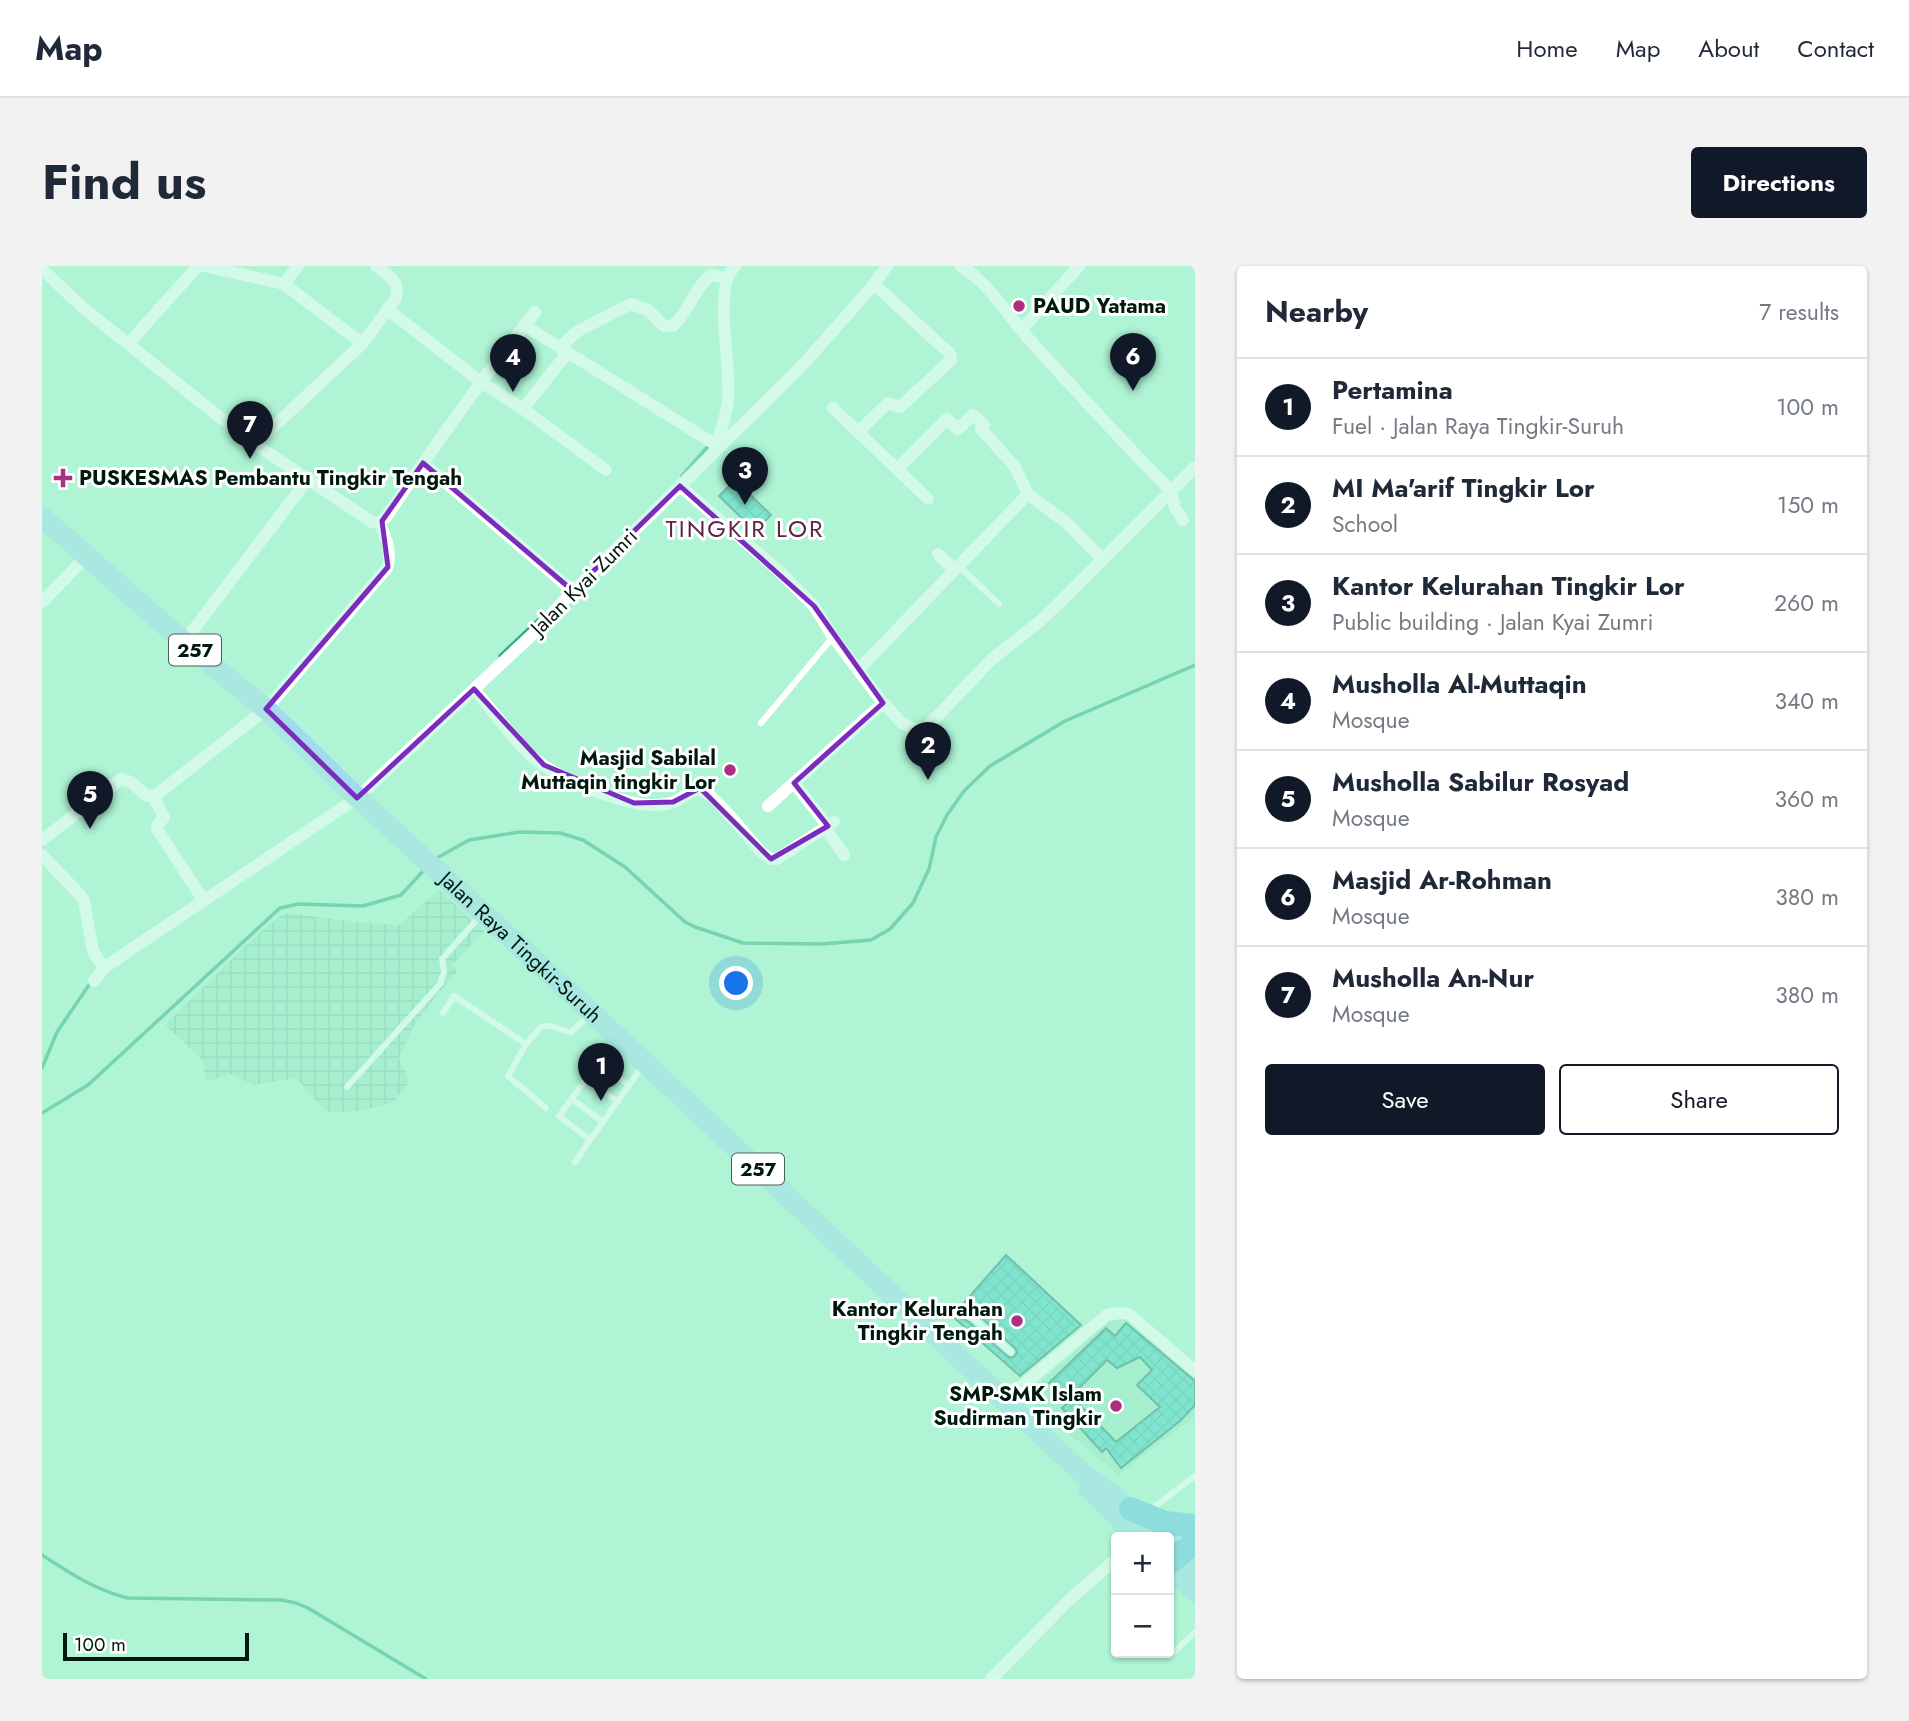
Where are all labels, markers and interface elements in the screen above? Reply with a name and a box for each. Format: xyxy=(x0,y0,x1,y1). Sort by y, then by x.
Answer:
text: Map xyxy=(35,25,103,72)
text: Home xyxy=(1516,31,1578,66)
text: Map xyxy=(1616,31,1660,66)
text: About xyxy=(1698,31,1759,66)
text: Contact xyxy=(1797,31,1874,66)
text: Find us xyxy=(42,147,206,217)
button: Directions xyxy=(1691,147,1867,218)
text: Nearby xyxy=(1265,290,1368,333)
place label: PAUD Yatama xyxy=(1033,291,1166,321)
text: 7 results xyxy=(1759,295,1839,329)
marker: PAUD Yatama xyxy=(1011,298,1027,314)
pin: 6 xyxy=(1110,333,1156,391)
pin: 4 xyxy=(490,334,536,392)
text: Pertamina xyxy=(1332,371,1453,409)
text: 1 xyxy=(1282,390,1294,424)
text: 100 m xyxy=(1776,390,1839,424)
pin: 7 xyxy=(227,401,273,459)
text: Fuel · Jalan Raya Tingkir-Suruh xyxy=(1332,409,1624,443)
pin: 3 xyxy=(722,447,768,505)
place label: PUSKESMAS Pembantu Tingkir Tengah xyxy=(79,463,462,493)
marker: PUSKESMAS Pembantu Tingkir Tengah xyxy=(53,468,73,488)
text: MI Ma'arif Tingkir Lor xyxy=(1332,469,1595,507)
text: 2 xyxy=(1280,488,1296,522)
text: 150 m xyxy=(1777,488,1839,522)
text: School xyxy=(1332,507,1398,541)
district label: TINGKIR LOR xyxy=(666,511,824,546)
street label: Jalan Kyai Zumri xyxy=(522,522,644,644)
text: Kantor Kelurahan Tingkir Lor xyxy=(1332,567,1685,605)
text: 3 xyxy=(1281,586,1295,620)
text: 260 m xyxy=(1774,586,1839,620)
text: Public building · Jalan Kyai Zumri xyxy=(1332,605,1653,639)
road number: 257 xyxy=(169,634,221,666)
text: Musholla Al-Muttaqin xyxy=(1332,665,1587,703)
text: 4 xyxy=(1280,684,1296,718)
text: 340 m xyxy=(1774,684,1839,718)
text: Mosque xyxy=(1332,703,1410,737)
pin: 2 xyxy=(905,722,951,780)
place label: Masjid Sabilal Muttaqin tingkir Lor xyxy=(521,743,716,797)
marker: Masjid Sabilal Muttaqin tingkir Lor xyxy=(722,762,738,778)
text: Musholla Sabilur Rosyad xyxy=(1332,763,1629,801)
pin: 5 xyxy=(67,771,113,829)
text: 5 xyxy=(1281,782,1295,816)
text: 360 m xyxy=(1775,782,1839,816)
text: Mosque xyxy=(1332,801,1410,835)
text: Masjid Ar-Rohman xyxy=(1332,861,1552,899)
street label: Jalan Raya Tingkir-Suruh xyxy=(431,863,609,1030)
text: 6 xyxy=(1280,880,1296,914)
text: 380 m xyxy=(1775,880,1839,914)
text: Mosque xyxy=(1332,899,1410,933)
text: Musholla An-Nur xyxy=(1332,959,1534,997)
your location xyxy=(719,966,753,1000)
text: 7 xyxy=(1281,978,1295,1012)
text: 380 m xyxy=(1775,978,1839,1012)
text: Mosque xyxy=(1332,997,1410,1031)
pin: 1 xyxy=(578,1043,624,1101)
button: Save xyxy=(1265,1064,1545,1135)
button: Share xyxy=(1559,1064,1839,1135)
road number: 257 xyxy=(732,1154,784,1184)
place label: Kantor Kelurahan Tingkir Tengah xyxy=(832,1294,1003,1348)
marker: Kantor Kelurahan Tingkir Tengah xyxy=(1009,1313,1025,1329)
place label: SMP-SMK Islam Sudirman Tingkir xyxy=(933,1379,1102,1433)
marker: SMP-SMK Islam Sudirman Tingkir xyxy=(1108,1398,1124,1414)
map controls xyxy=(1111,1532,1174,1658)
button: + xyxy=(1111,1532,1174,1595)
button: − xyxy=(1111,1595,1174,1658)
scale bar xyxy=(63,1630,248,1662)
text: 100 m xyxy=(74,1631,126,1658)

